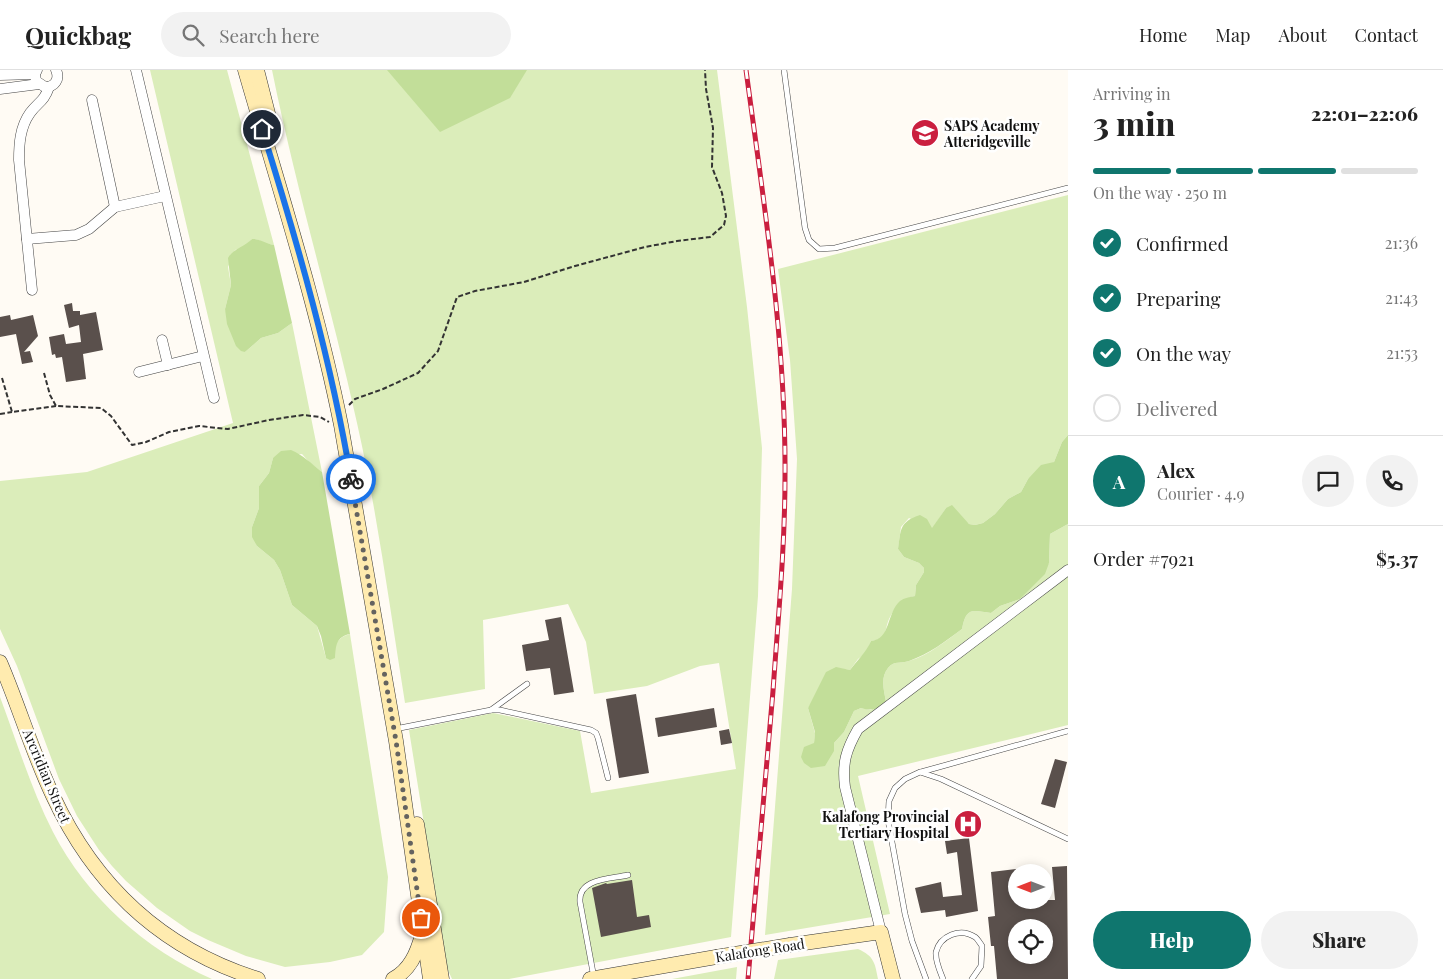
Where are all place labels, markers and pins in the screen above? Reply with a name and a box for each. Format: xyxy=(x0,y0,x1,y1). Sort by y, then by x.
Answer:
pin xyxy=(241,108,283,150)
place label: SAPS Academy Atteridgeville xyxy=(943,116,1040,151)
school or university icon: SAPS Academy Atteridgeville xyxy=(910,118,940,148)
place label: Kalafong Provincial Tertiary Hospital xyxy=(822,807,950,842)
hospital icon: Kalafong Provincial Tertiary Hospital xyxy=(953,809,983,839)
pin xyxy=(400,897,442,939)

